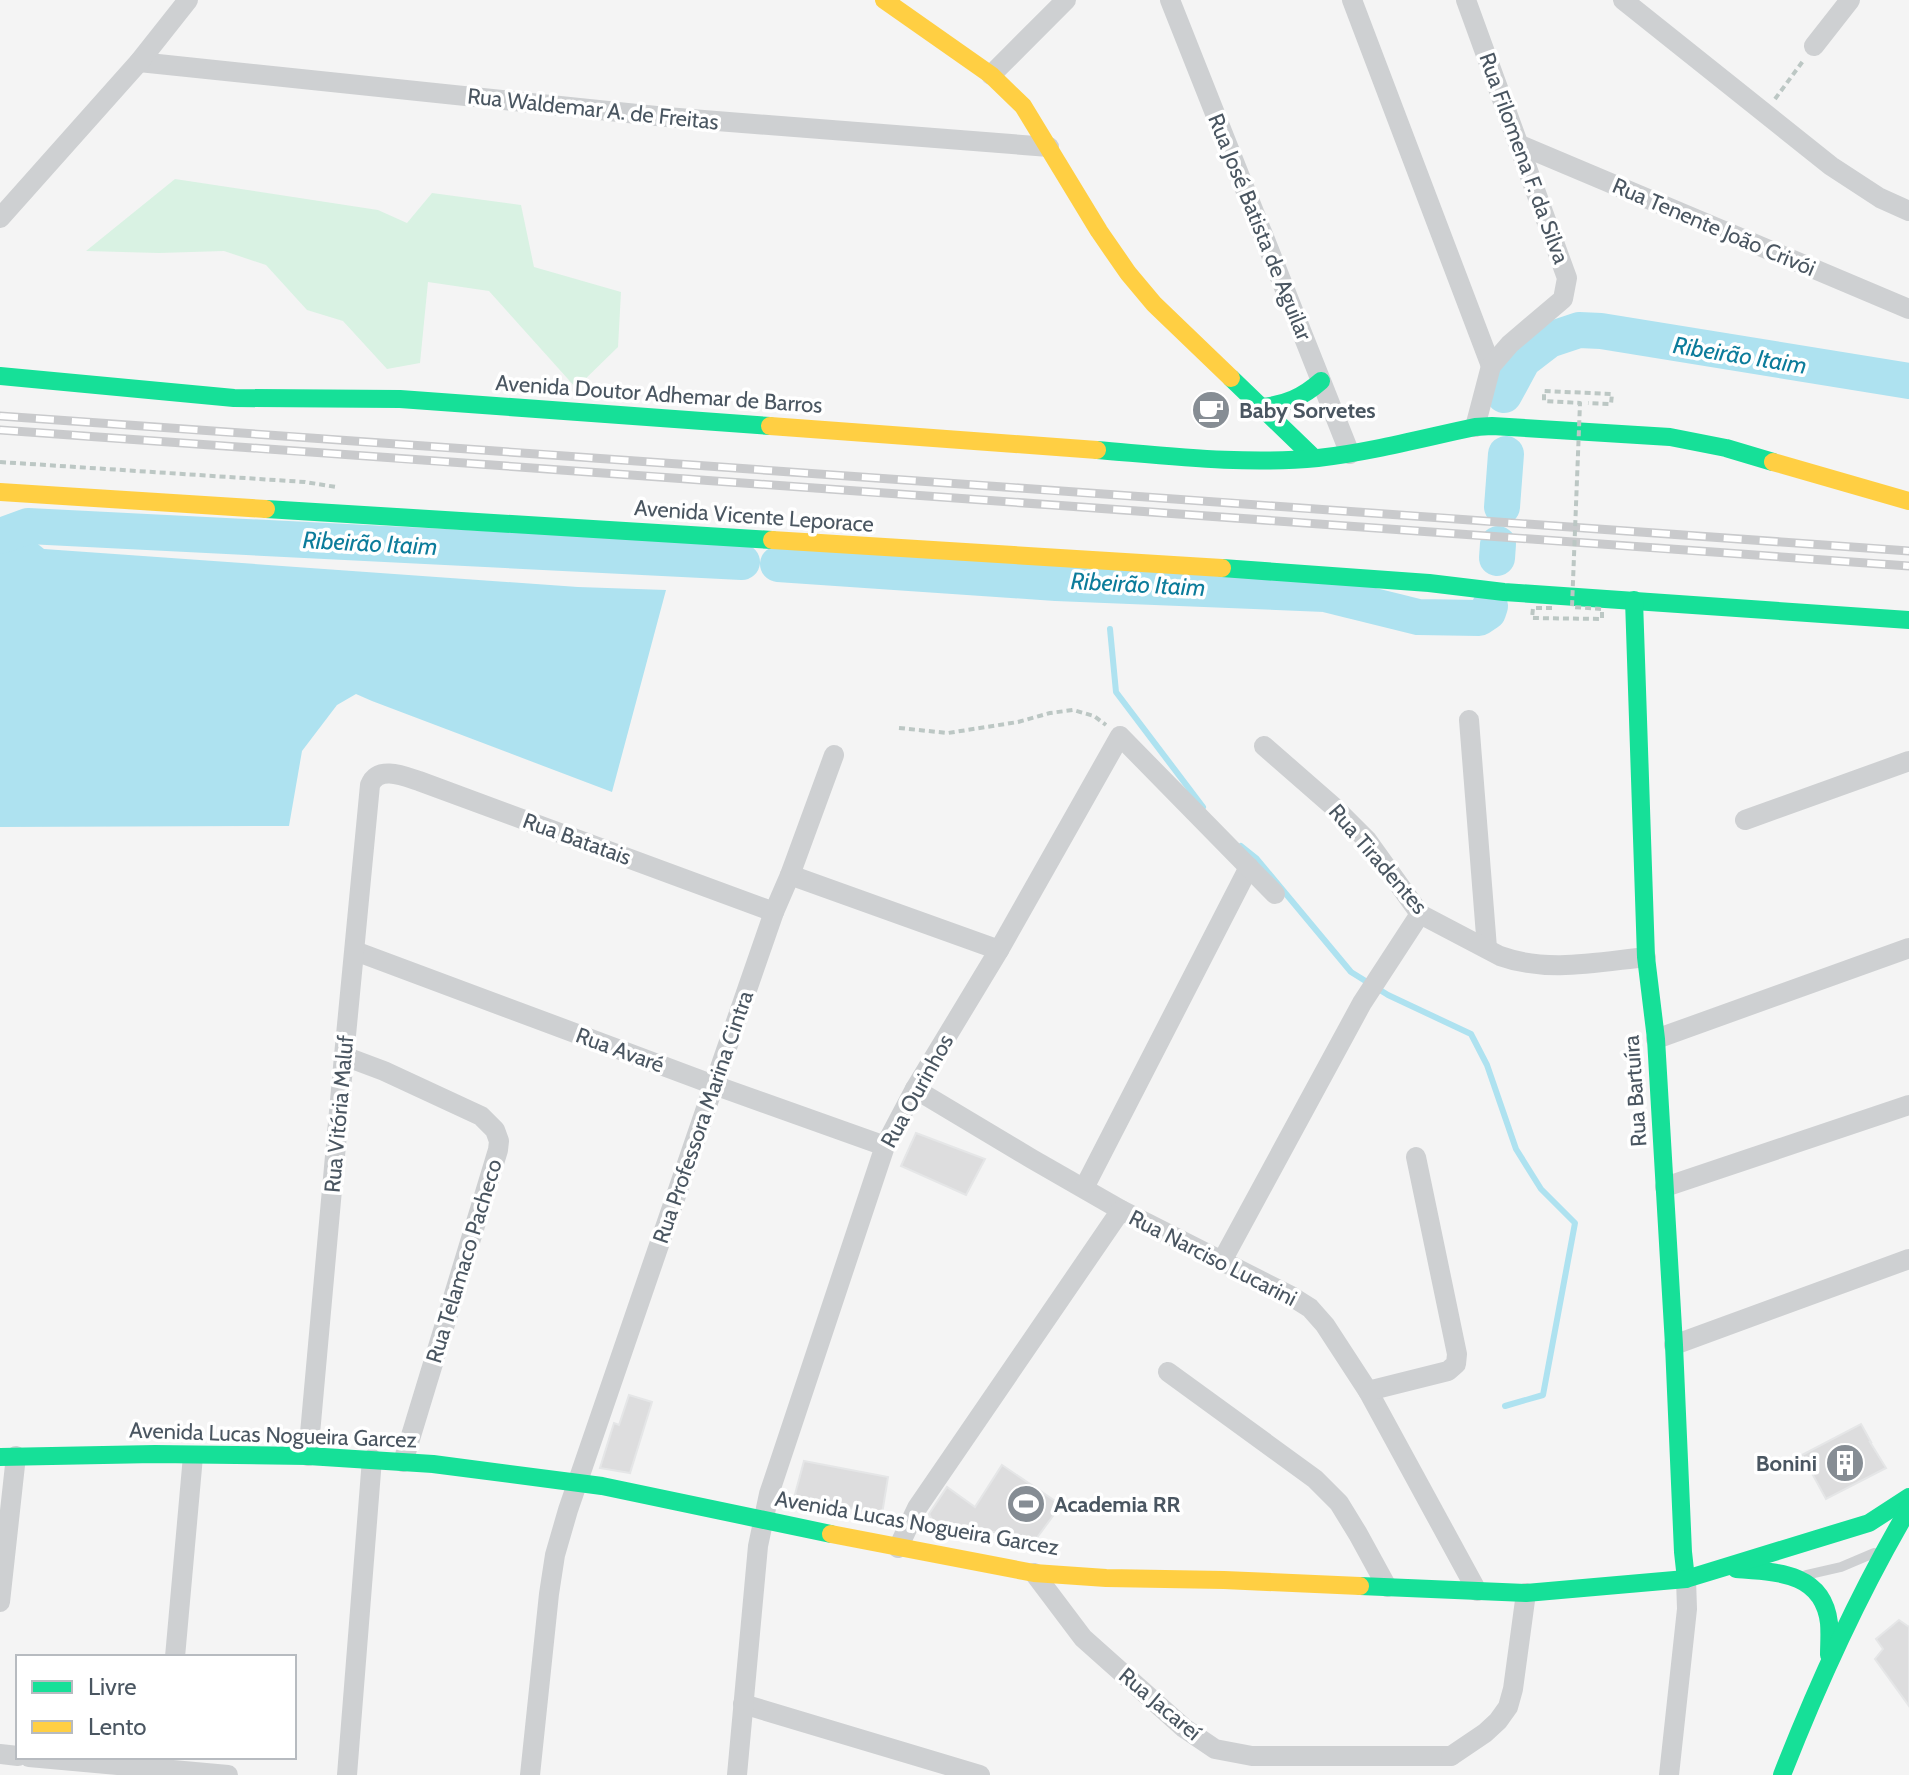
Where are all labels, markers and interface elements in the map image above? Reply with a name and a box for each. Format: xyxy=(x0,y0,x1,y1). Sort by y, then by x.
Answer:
street label: Rua Filomena F. da Silva xyxy=(1473,49,1575,268)
street label: Rua Waldemar A. de Freitas xyxy=(466,82,720,136)
street label: Rua José Batista de Aguilar xyxy=(1202,110,1318,344)
street label: Rua Tenente João Crivói xyxy=(1608,172,1820,282)
water label: Ribeirão Itaim xyxy=(1671,330,1809,380)
street label: Avenida Doutor Adhemar de Barros xyxy=(495,369,823,419)
cafe icon: Baby Sorvetes xyxy=(1190,389,1232,431)
place label: Baby Sorvetes xyxy=(1239,397,1376,424)
street label: Avenida Vicente Leporace xyxy=(633,494,875,538)
water label: Ribeirão Itaim xyxy=(302,525,438,561)
water label: Ribeirão Itaim xyxy=(1070,566,1206,602)
street label: Rua Tiradentes xyxy=(1323,798,1433,920)
street label: Rua Batatais xyxy=(519,807,635,871)
street label: Rua Professora Marina Cintra xyxy=(647,987,759,1247)
street label: Rua Avaré xyxy=(572,1022,668,1078)
street label: Rua Ourinhos xyxy=(875,1030,959,1152)
street label: Rua Vitória Maluf xyxy=(319,1034,359,1194)
street label: Rua Bartuíra xyxy=(1618,1034,1652,1148)
street label: Rua Telamaco Pacheco xyxy=(420,1156,508,1366)
street label: Rua Narciso Lucarini xyxy=(1125,1204,1301,1312)
street label: Avenida Lucas Nogueira Garcez xyxy=(129,1416,417,1454)
building icon: Bonini xyxy=(1824,1442,1866,1484)
place label: Bonini xyxy=(1756,1450,1817,1477)
sports icon: Academia RR xyxy=(1005,1483,1047,1525)
street label: Avenida Lucas Nogueira Garcez xyxy=(773,1485,1061,1561)
place label: Academia RR xyxy=(1054,1491,1180,1518)
legend xyxy=(16,1655,296,1759)
street label: Rua Jacareí xyxy=(1113,1662,1207,1746)
text: Livre xyxy=(88,1672,136,1701)
text: Lento xyxy=(88,1712,147,1741)

